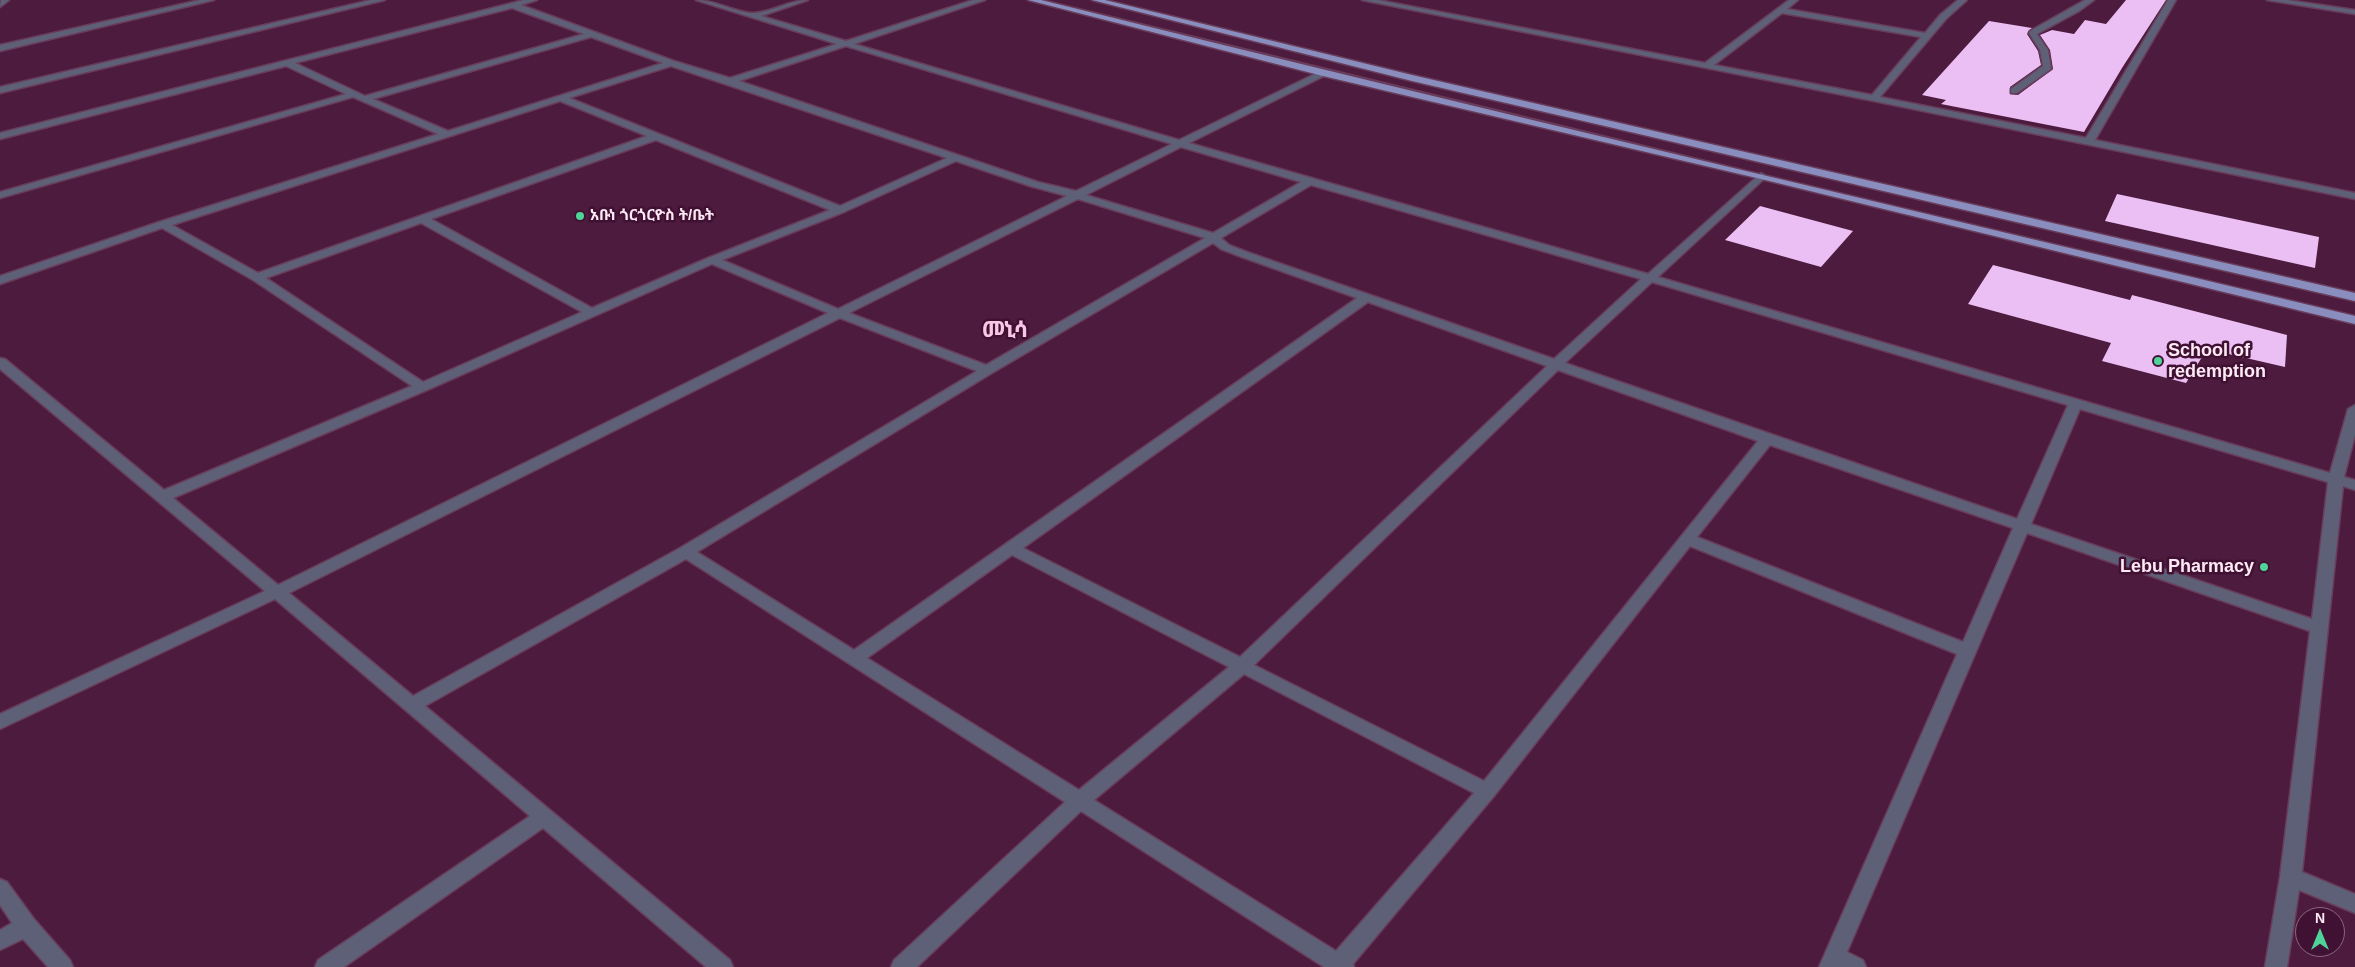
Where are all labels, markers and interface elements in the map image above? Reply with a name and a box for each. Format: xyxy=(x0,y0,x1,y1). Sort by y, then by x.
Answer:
place label: አቡነ ጎርጎርዮስ ት/ቤት xyxy=(590,207,714,225)
marker: አቡነ ጎርጎርዮስ ት/ቤት xyxy=(574,210,586,222)
district label: መኒሳ xyxy=(982,318,1028,344)
place label: School of redemption xyxy=(2168,340,2266,382)
marker: School of redemption xyxy=(2152,355,2164,367)
place label: Lebu Pharmacy xyxy=(2120,556,2254,578)
marker: Lebu Pharmacy xyxy=(2258,561,2270,573)
north arrow xyxy=(2295,907,2345,957)
text: N xyxy=(2315,910,2325,926)

